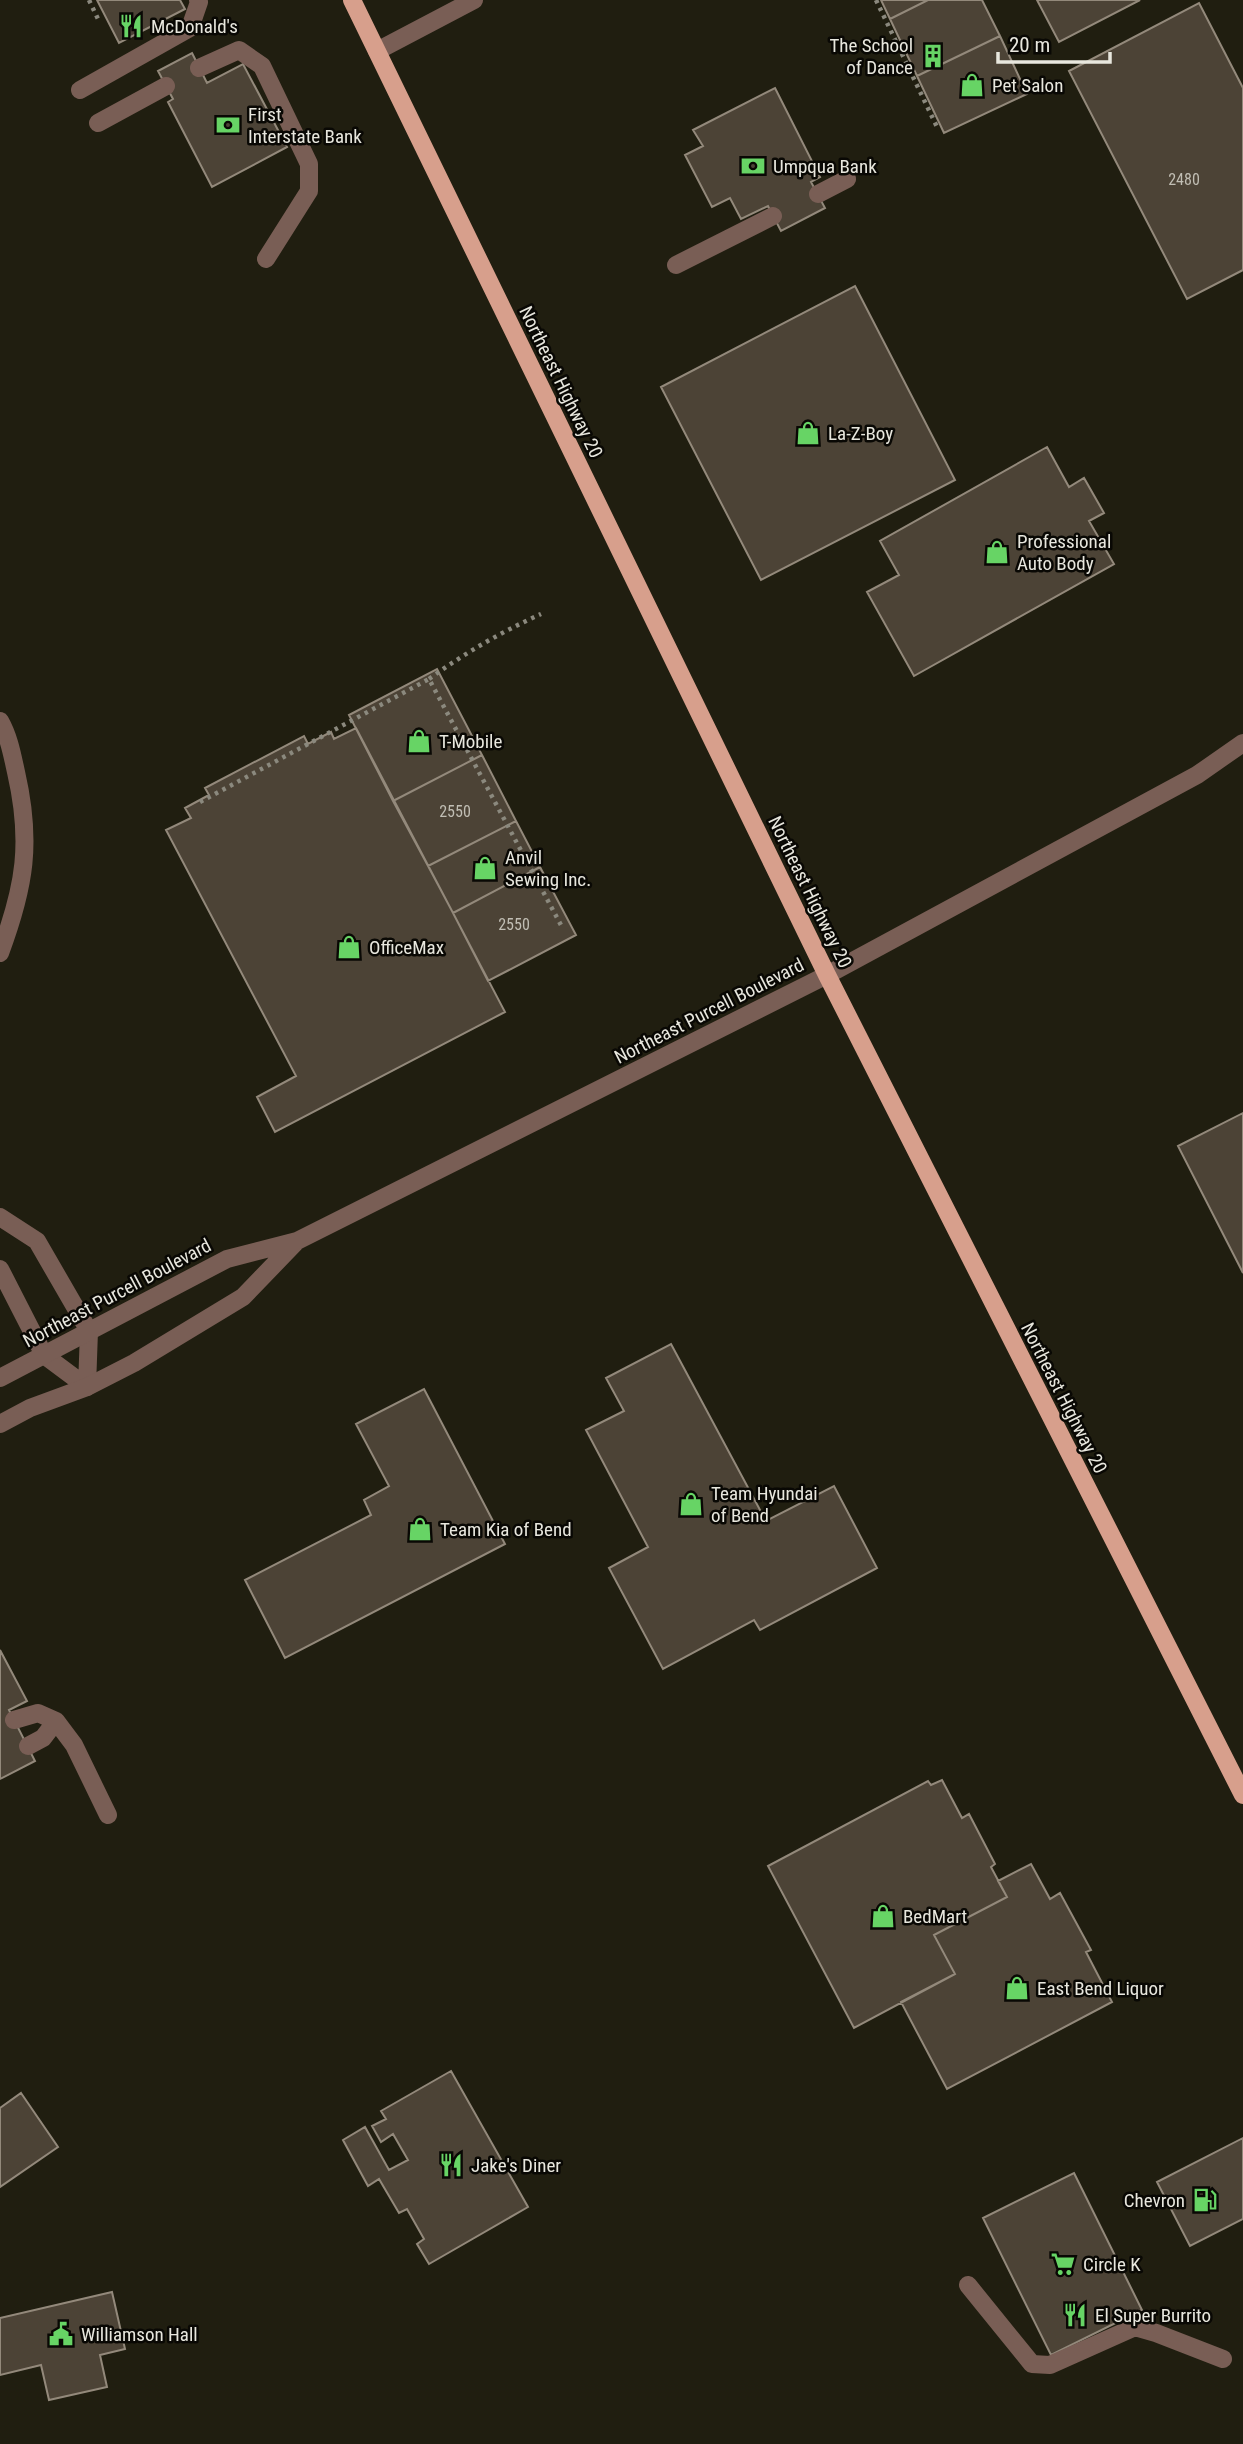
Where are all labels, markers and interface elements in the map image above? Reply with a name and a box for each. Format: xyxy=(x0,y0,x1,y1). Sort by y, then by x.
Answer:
restaurant icon: McDonald's xyxy=(117,12,145,40)
place label: McDonald's xyxy=(151,15,238,38)
scale bar xyxy=(998,21,1110,65)
text: 20 m xyxy=(1009,33,1050,57)
place label: The School of Dance xyxy=(829,34,913,79)
building icon: The School of Dance xyxy=(919,42,947,70)
shop icon: Pet Salon xyxy=(958,71,986,99)
place label: Pet Salon xyxy=(992,74,1063,97)
place label: First Interstate Bank xyxy=(248,103,362,148)
bank icon: First Interstate Bank xyxy=(214,111,242,139)
bank icon: Umpqua Bank xyxy=(739,152,767,180)
place label: Umpqua Bank xyxy=(773,155,877,178)
house number: 2480 xyxy=(1168,170,1200,189)
street label: Northeast Highway 20 xyxy=(514,302,608,462)
shop icon: La-Z-Boy xyxy=(794,419,822,447)
place label: La-Z-Boy xyxy=(828,422,893,445)
place label: Professional Auto Body xyxy=(1017,530,1111,575)
shop icon: Professional Auto Body xyxy=(983,538,1011,566)
shop icon: T-Mobile xyxy=(405,727,433,755)
place label: T-Mobile xyxy=(439,730,502,753)
house number: 2550 xyxy=(439,802,471,821)
street label: Northeast Highway 20 xyxy=(763,812,857,972)
place label: Anvil Sewing Inc. xyxy=(505,846,591,891)
shop icon: Anvil Sewing Inc. xyxy=(471,854,499,882)
house number: 2550 xyxy=(498,915,530,934)
shop icon: OfficeMax xyxy=(335,933,363,961)
place label: OfficeMax xyxy=(369,936,444,959)
street label: Northeast Purcell Boulevard xyxy=(610,953,808,1069)
street label: Northeast Purcell Boulevard xyxy=(19,1234,215,1352)
street label: Northeast Highway 20 xyxy=(1016,1319,1112,1477)
place label: Team Hyundai of Bend xyxy=(711,1482,818,1527)
shop icon: Team Hyundai of Bend xyxy=(677,1490,705,1518)
shop icon: Team Kia of Bend xyxy=(406,1515,434,1543)
place label: Team Kia of Bend xyxy=(440,1518,572,1541)
shop icon: BedMart xyxy=(869,1902,897,1930)
place label: BedMart xyxy=(903,1905,967,1928)
shop icon: East Bend Liquor xyxy=(1003,1974,1031,2002)
place label: East Bend Liquor xyxy=(1037,1977,1164,2000)
restaurant icon: Jake's Diner xyxy=(437,2151,465,2179)
place label: Jake's Diner xyxy=(471,2154,561,2177)
fuel station icon: Chevron xyxy=(1191,2186,1219,2214)
place label: Chevron xyxy=(1124,2189,1185,2212)
supermarket icon: Circle K xyxy=(1049,2250,1077,2278)
place label: Circle K xyxy=(1083,2253,1141,2276)
restaurant icon: El Super Burrito xyxy=(1061,2301,1089,2329)
place label: El Super Burrito xyxy=(1095,2304,1211,2327)
public building icon: Williamson Hall xyxy=(47,2320,75,2348)
place label: Williamson Hall xyxy=(81,2323,198,2346)

